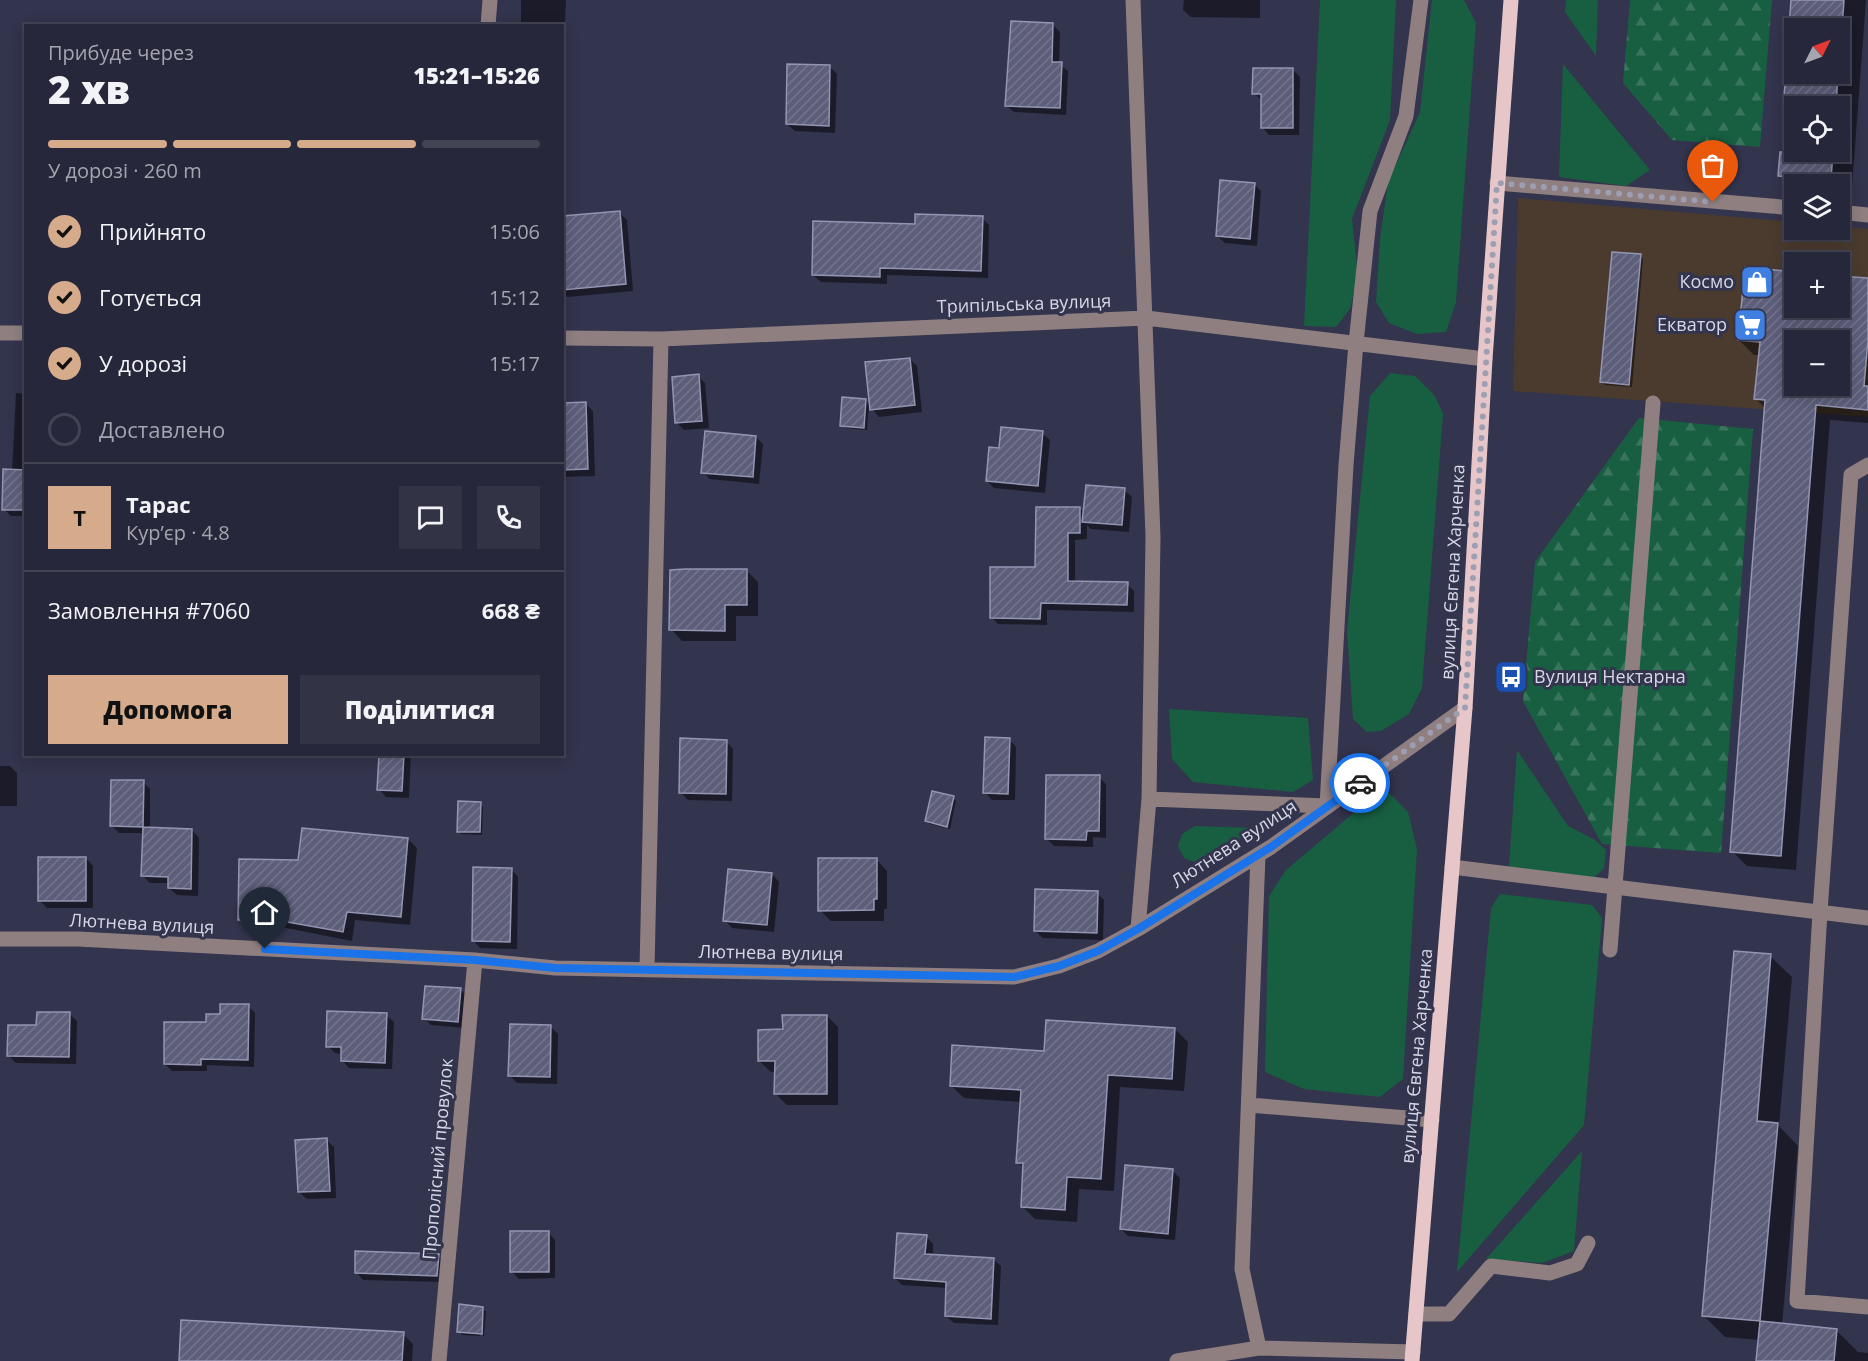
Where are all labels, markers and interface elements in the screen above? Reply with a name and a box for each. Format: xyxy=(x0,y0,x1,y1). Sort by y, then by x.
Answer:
north arrow xyxy=(1784,18,1850,84)
map controls xyxy=(1784,18,1850,396)
text: Прибуде через xyxy=(48,39,194,66)
text: 15:21–15:26 xyxy=(413,60,540,90)
text: 2 хв xyxy=(48,62,130,115)
button: locate xyxy=(1784,96,1850,162)
pin xyxy=(1687,140,1738,202)
icon: bag xyxy=(1696,149,1729,182)
text: У дорозі · 260 m xyxy=(48,157,202,184)
button: layers xyxy=(1784,174,1850,240)
icon: check xyxy=(48,215,81,248)
text: Прийнято xyxy=(99,216,206,246)
text: 15:06 xyxy=(489,218,540,245)
button: + xyxy=(1784,252,1850,318)
shop icon: Космо xyxy=(1739,264,1775,300)
place label: Космо xyxy=(1680,269,1734,293)
icon: check xyxy=(48,281,81,314)
text: Готується xyxy=(99,282,202,312)
text: 15:12 xyxy=(489,284,540,311)
street label: Трипільська вулиця xyxy=(936,288,1112,318)
supermarket icon: Екватор xyxy=(1732,307,1768,343)
place label: Екватор xyxy=(1657,312,1727,336)
button: − xyxy=(1784,330,1850,396)
icon: check xyxy=(48,347,81,380)
text: У дорозі xyxy=(99,348,187,378)
text: 15:17 xyxy=(489,350,540,377)
text: Доставлено xyxy=(99,414,225,444)
street label: вулиця Євгена Харченка xyxy=(1434,464,1470,680)
button: chat xyxy=(399,486,462,549)
button: phone xyxy=(477,486,540,549)
text: Тарас xyxy=(126,489,191,519)
text: Т xyxy=(73,502,86,532)
text: Кур’єр · 4.8 xyxy=(126,519,230,546)
text: Замовлення #7060 xyxy=(48,595,250,625)
text: 668 ₴ xyxy=(482,595,540,625)
bus stop icon: Вулиця Нектарна xyxy=(1493,659,1529,695)
place label: Вулиця Нектарна xyxy=(1534,664,1686,688)
button: Допомога xyxy=(48,675,288,744)
button: Поділитися xyxy=(300,675,540,744)
courier xyxy=(1330,753,1390,813)
icon: car xyxy=(1344,767,1377,800)
street label: Лютнева вулиця xyxy=(1166,794,1301,893)
pin xyxy=(239,887,290,949)
icon: home xyxy=(248,896,281,929)
street label: Лютнева вулиця xyxy=(69,907,215,939)
street label: Лютнева вулиця xyxy=(698,939,844,965)
street label: вулиця Євгена Харченка xyxy=(1395,947,1437,1165)
street label: Прополісний провулок xyxy=(416,1056,458,1261)

